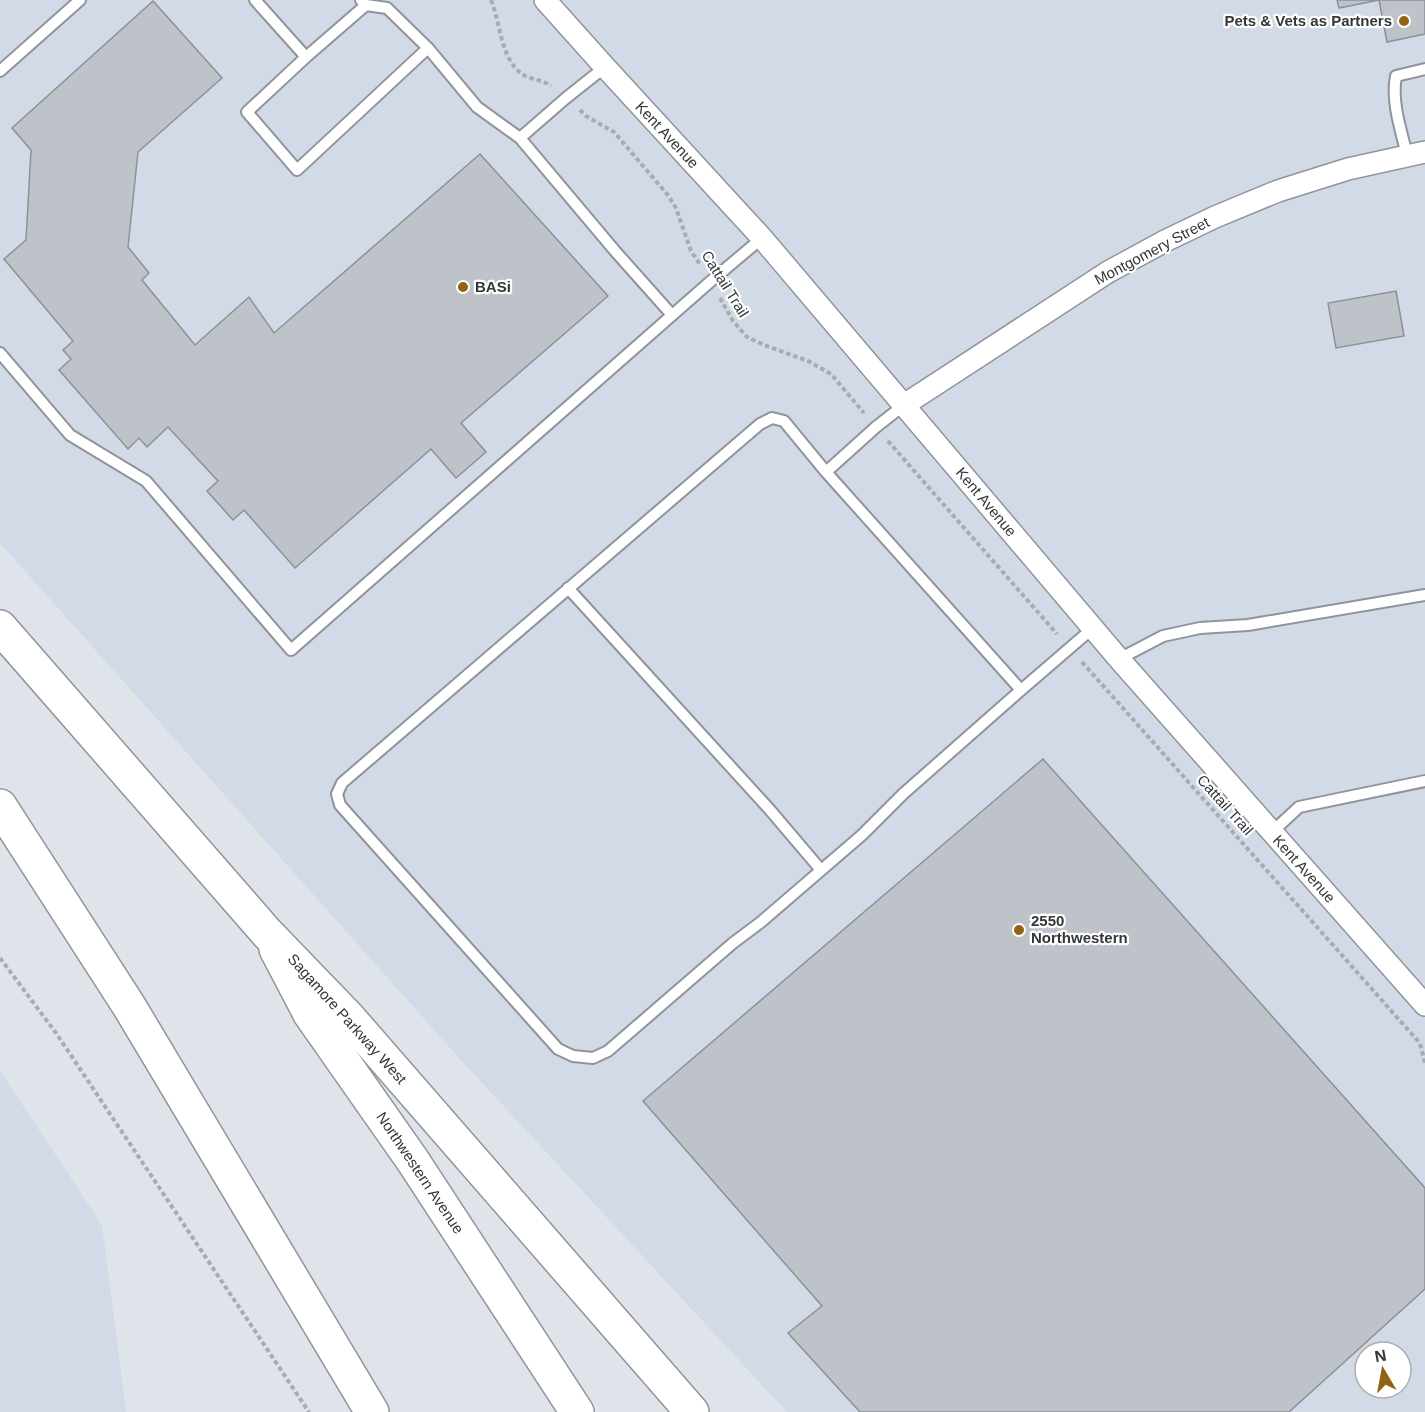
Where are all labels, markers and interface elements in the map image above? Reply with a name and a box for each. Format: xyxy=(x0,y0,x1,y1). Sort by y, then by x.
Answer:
place label: Pets & Vets as Partners xyxy=(1224,12,1392,29)
marker: Pets & Vets as Partners xyxy=(1397,14,1411,28)
street label: Kent Avenue xyxy=(632,98,703,171)
street label: Montgomery Street xyxy=(1091,213,1213,288)
street label: Cattail Trail xyxy=(698,247,753,320)
place label: BASi xyxy=(475,278,511,295)
marker: BASi xyxy=(456,280,470,294)
street label: Kent Avenue xyxy=(953,464,1020,540)
street label: Cattail Trail xyxy=(1194,771,1257,838)
street label: Kent Avenue xyxy=(1270,831,1339,906)
place label: 2550 Northwestern xyxy=(1031,912,1128,946)
marker: 2550 Northwestern xyxy=(1012,923,1026,937)
street label: Sagamore Parkway West xyxy=(285,950,411,1088)
street label: Northwestern Avenue xyxy=(373,1109,467,1237)
north arrow xyxy=(1353,1340,1413,1400)
text: N xyxy=(1373,1346,1388,1365)

